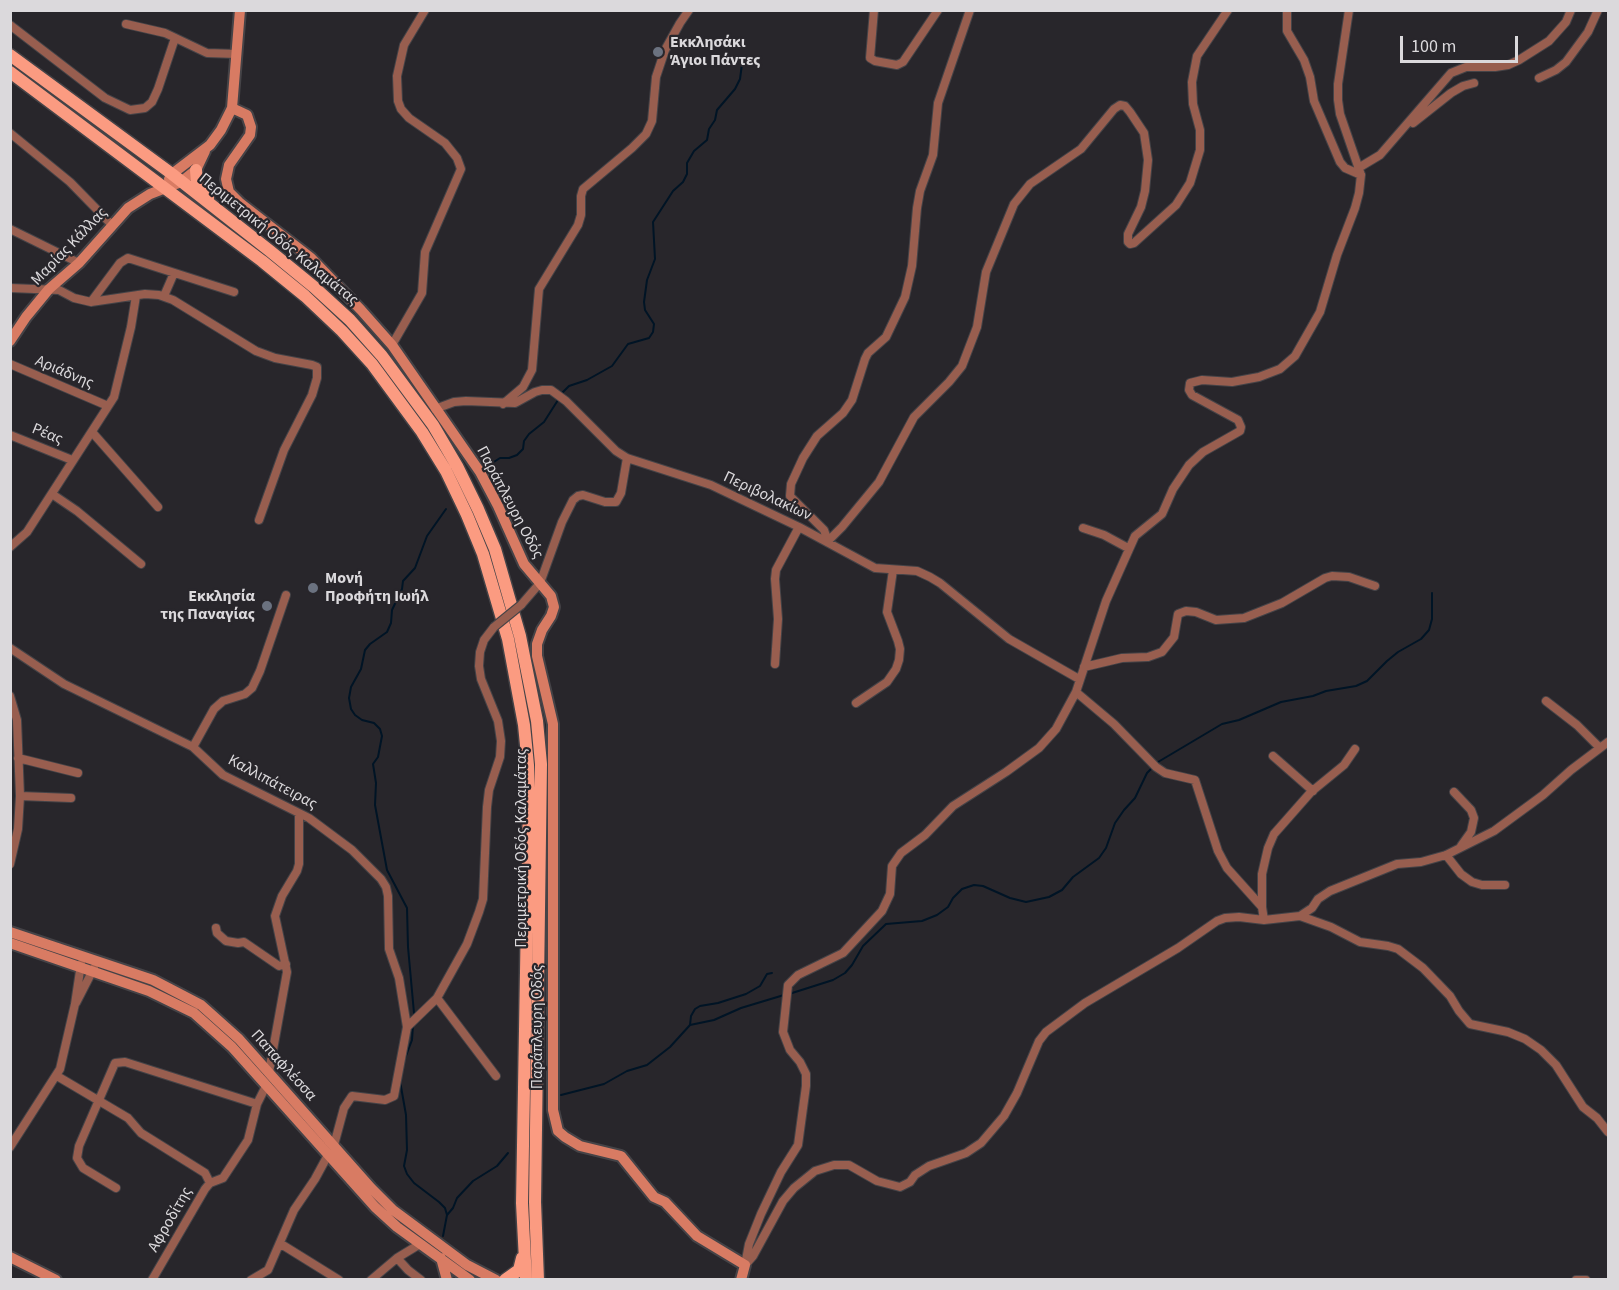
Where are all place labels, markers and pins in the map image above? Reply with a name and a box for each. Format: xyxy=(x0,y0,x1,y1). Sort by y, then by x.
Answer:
place label: Εκκλησάκι Άγιοι Πάντες xyxy=(670,33,760,71)
marker: Εκκλησάκι Άγιοι Πάντες xyxy=(651,45,665,59)
place label: Μονή Προφήτη Ιωήλ xyxy=(325,569,429,607)
marker: Μονή Προφήτη Ιωήλ xyxy=(306,581,320,595)
place label: Εκκλησία της Παναγίας xyxy=(160,587,255,625)
marker: Εκκλησία της Παναγίας xyxy=(260,599,274,613)

